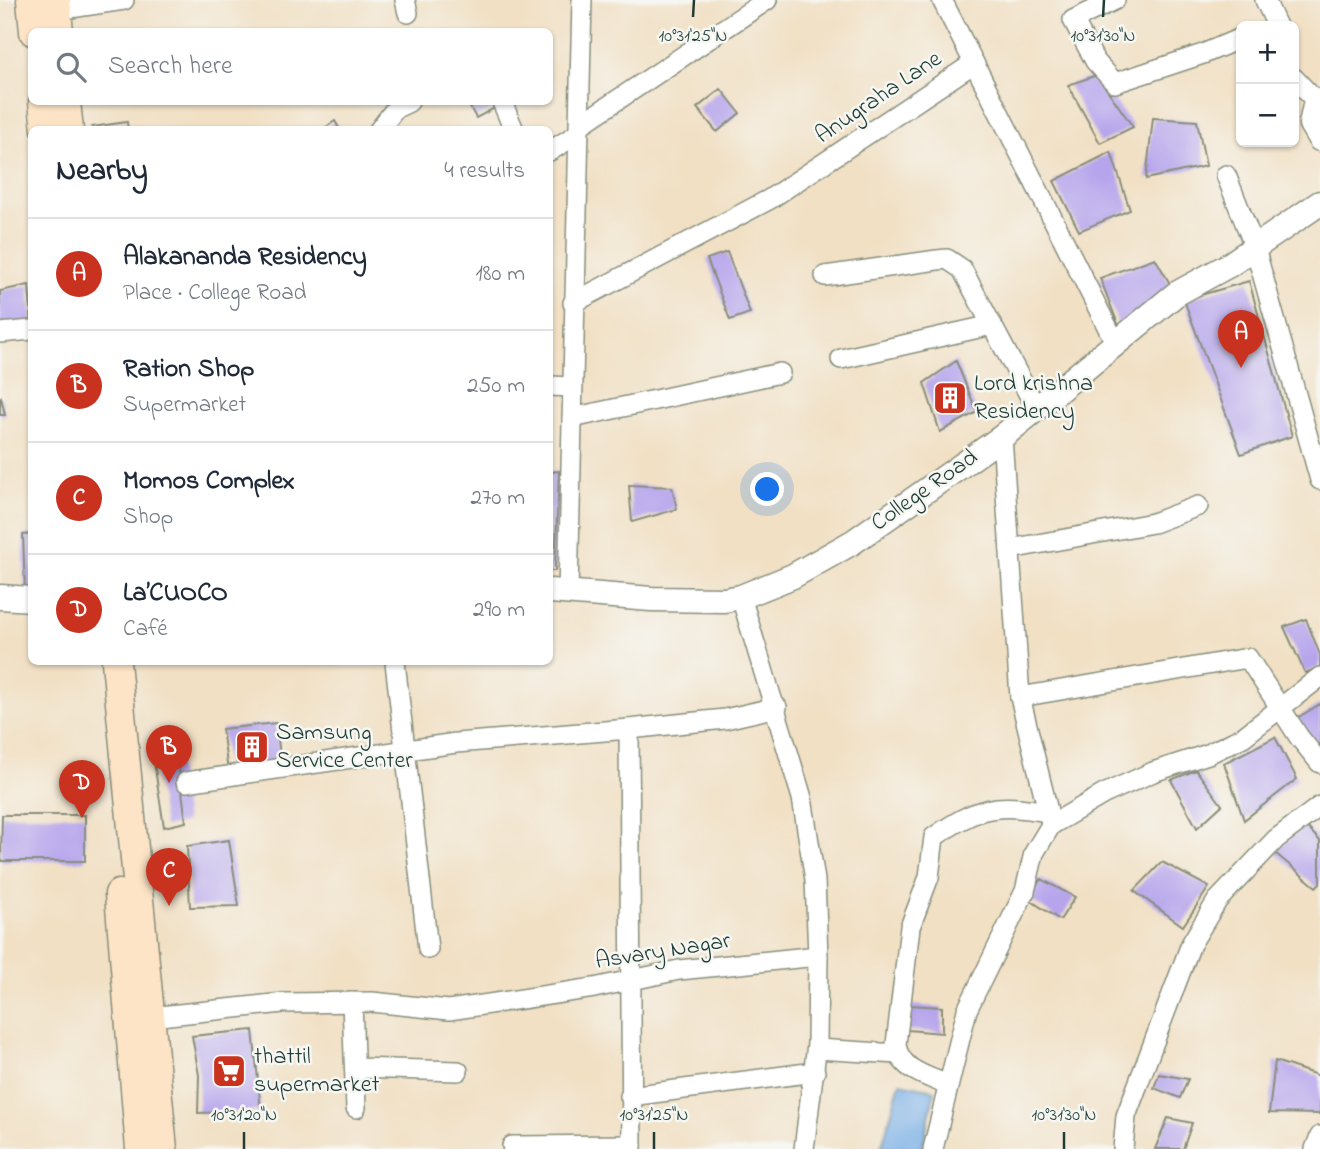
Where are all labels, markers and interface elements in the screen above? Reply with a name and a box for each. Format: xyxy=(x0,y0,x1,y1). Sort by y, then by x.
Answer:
map controls xyxy=(1236,21,1299,147)
button: + xyxy=(1236,21,1299,84)
text: 10°31'25"N xyxy=(659,24,727,50)
text: 10°31'30"N xyxy=(1071,24,1135,50)
search box xyxy=(28,28,553,105)
street label: Anugraha Lane xyxy=(809,42,950,153)
icon: search xyxy=(52,48,90,86)
text: Search here xyxy=(108,48,233,86)
button: − xyxy=(1236,84,1299,147)
text: Nearby xyxy=(56,150,148,194)
text: 4 results xyxy=(444,155,525,188)
text: Alakananda Residency xyxy=(123,239,367,277)
text: A xyxy=(72,258,86,291)
text: 180 m xyxy=(476,258,525,291)
text: Place · College Road xyxy=(123,277,307,310)
pin: A xyxy=(1218,310,1264,368)
text: Ration Shop xyxy=(123,351,254,389)
place label: Lord krishna Residency xyxy=(974,367,1093,431)
text: B xyxy=(71,370,87,403)
text: 250 m xyxy=(467,370,525,403)
building icon: Lord krishna Residency xyxy=(931,379,969,417)
text: Supermarket xyxy=(123,389,246,422)
street label: College Road xyxy=(864,441,986,541)
text: Momos Complex xyxy=(123,463,295,501)
your location xyxy=(750,472,784,506)
text: C xyxy=(73,482,85,515)
text: 270 m xyxy=(471,482,525,515)
text: Shop xyxy=(123,501,173,534)
text: La’CUOCO xyxy=(123,575,228,613)
text: D xyxy=(71,594,87,627)
text: 290 m xyxy=(473,594,525,627)
text: Café xyxy=(123,613,168,646)
place label: Samsung Service Center xyxy=(276,716,413,779)
pin: B xyxy=(146,725,192,783)
building icon: Samsung Service Center xyxy=(233,728,271,766)
pin: D xyxy=(59,760,105,818)
pin: C xyxy=(146,848,192,906)
street label: Asvary Nagar xyxy=(593,924,734,981)
place label: thattil supermarket xyxy=(254,1040,379,1103)
supermarket icon: thattil supermarket xyxy=(210,1052,248,1090)
text: 10°31'20"N xyxy=(211,1103,277,1129)
text: 10°31'25"N xyxy=(620,1103,688,1129)
text: 10°31'30"N xyxy=(1032,1103,1096,1129)

